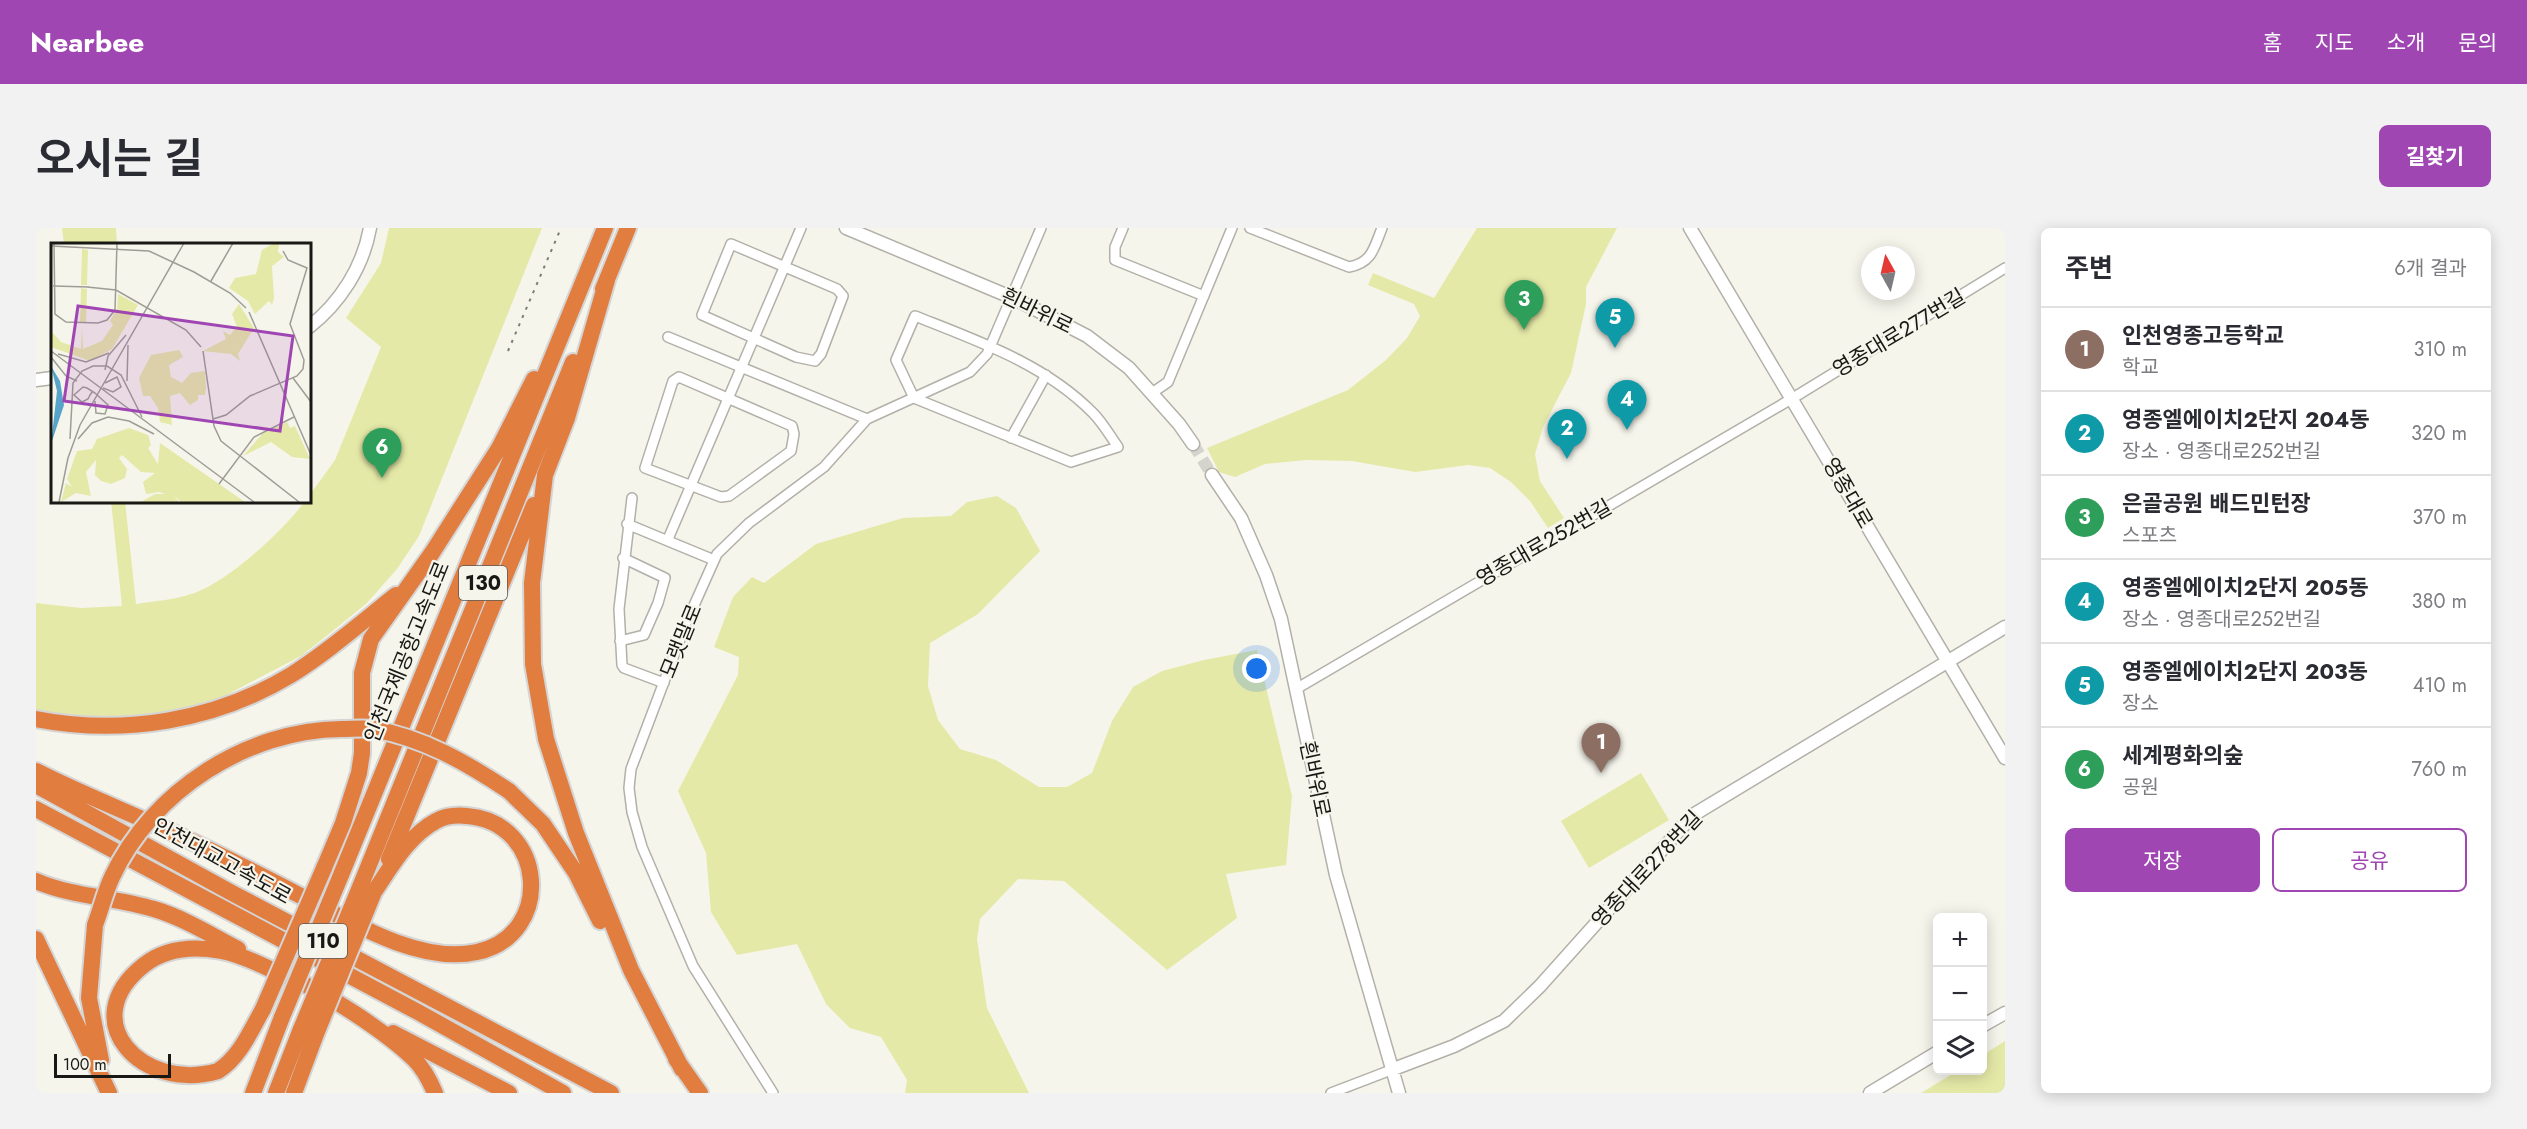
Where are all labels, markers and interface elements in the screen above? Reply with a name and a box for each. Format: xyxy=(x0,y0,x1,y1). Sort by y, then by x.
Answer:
text: Nearbee xyxy=(30,22,144,63)
text: 홈 xyxy=(2263,28,2282,58)
text: 지도 xyxy=(2315,28,2354,58)
text: 소개 xyxy=(2387,28,2425,58)
text: 문의 xyxy=(2458,28,2497,58)
button: 길찾기 xyxy=(2379,125,2491,187)
text: 오시는 길 xyxy=(36,128,203,189)
inset map xyxy=(51,243,310,502)
north arrow xyxy=(1861,246,1915,300)
text: 주변 xyxy=(2065,249,2113,287)
text: 6개 결과 xyxy=(2394,254,2467,283)
pin: 3 xyxy=(1504,280,1544,330)
street label: 흰바위로 xyxy=(996,281,1078,341)
street label: 영종대로277번길 xyxy=(1827,282,1971,384)
pin: 5 xyxy=(1596,298,1634,348)
text: 인천영종고등학교 xyxy=(2122,319,2284,351)
text: 1 xyxy=(2079,335,2090,364)
text: 310 m xyxy=(2413,335,2467,364)
text: 학교 xyxy=(2122,353,2159,382)
pin: 4 xyxy=(1608,380,1646,430)
text: 영종엘에이치2단지 204동 xyxy=(2122,403,2370,435)
pin: 2 xyxy=(1548,410,1586,459)
text: 2 xyxy=(2078,419,2091,448)
text: 320 m xyxy=(2411,419,2467,448)
pin: 6 xyxy=(362,428,402,478)
text: 장소 · 영종대로252번길 xyxy=(2122,437,2321,466)
street label: 영종대로 xyxy=(1816,452,1880,534)
text: 은골공원 배드민턴장 xyxy=(2122,487,2311,519)
street label: 영종대로252번길 xyxy=(1471,492,1617,594)
text: 3 xyxy=(2078,503,2091,532)
text: 370 m xyxy=(2412,503,2467,532)
text: 스포츠 xyxy=(2122,521,2177,550)
street label: 인천국제공항고속도로 xyxy=(357,557,457,747)
road number: 130 xyxy=(459,566,507,600)
text: 영종엘에이치2단지 205동 xyxy=(2122,571,2368,603)
text: 4 xyxy=(2078,587,2091,616)
text: 380 m xyxy=(2412,587,2467,616)
street label: 모랫말로 xyxy=(653,600,709,682)
text: 장소 · 영종대로252번길 xyxy=(2122,605,2321,634)
your location xyxy=(1242,654,1271,683)
text: 영종엘에이치2단지 203동 xyxy=(2122,655,2368,687)
text: 5 xyxy=(2078,671,2091,700)
text: 410 m xyxy=(2413,671,2467,700)
text: 장소 xyxy=(2122,689,2159,718)
pin: 1 xyxy=(1582,724,1620,773)
street label: 흰바위로 xyxy=(1292,738,1338,820)
text: 세계평화의숲 xyxy=(2122,739,2243,771)
text: 6 xyxy=(2078,755,2091,784)
text: 760 m xyxy=(2411,755,2467,784)
text: 공원 xyxy=(2122,773,2159,802)
street label: 영종대로278번길 xyxy=(1585,804,1709,934)
street label: 인천대교고속도로 xyxy=(147,810,297,912)
button: 저장 xyxy=(2065,828,2260,892)
button: 공유 xyxy=(2272,828,2467,892)
map controls xyxy=(1933,913,1987,1075)
button: + xyxy=(1933,913,1987,967)
road number: 110 xyxy=(299,924,347,958)
button: − xyxy=(1933,967,1987,1021)
button: layers xyxy=(1933,1021,1987,1075)
scale bar xyxy=(54,1051,171,1078)
text: 100 m xyxy=(63,1053,107,1076)

